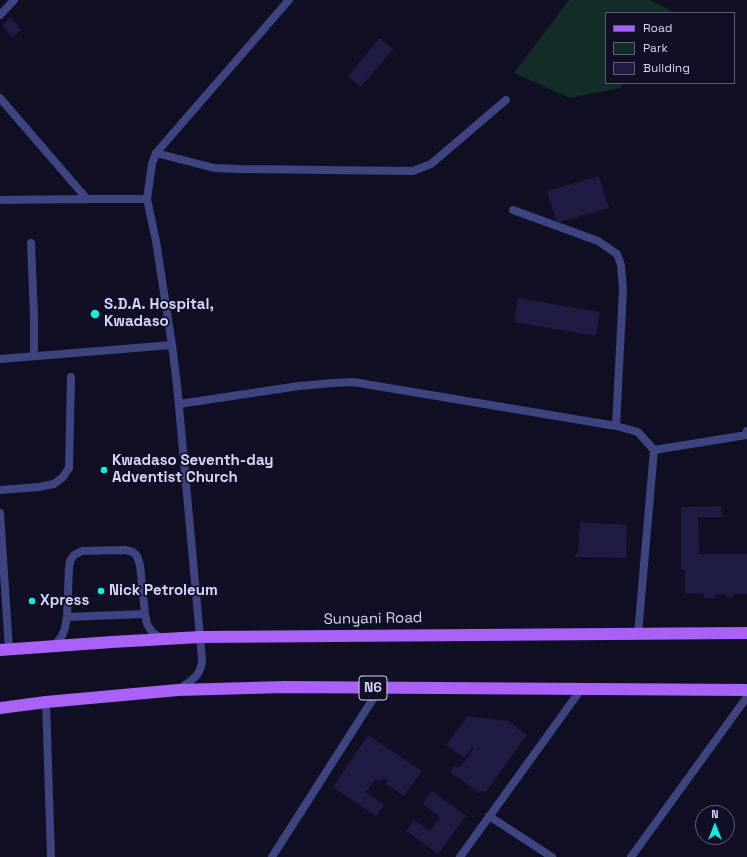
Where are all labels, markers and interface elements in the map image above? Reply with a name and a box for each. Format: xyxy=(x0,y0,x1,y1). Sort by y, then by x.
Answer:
legend xyxy=(605,12,735,84)
text: Road xyxy=(643,20,672,36)
text: Park xyxy=(643,40,668,56)
text: Building xyxy=(643,60,690,76)
place label: S.D.A. Hospital, Kwadaso xyxy=(104,296,214,331)
marker: S.D.A. Hospital, Kwadaso xyxy=(89,308,101,320)
place label: Kwadaso Seventh-day Adventist Church xyxy=(112,452,274,487)
marker: Kwadaso Seventh-day Adventist Church xyxy=(99,465,109,475)
place label: Nick Petroleum xyxy=(109,582,218,600)
marker: Nick Petroleum xyxy=(96,586,106,596)
place label: Xpress xyxy=(40,592,89,610)
marker: Xpress xyxy=(27,596,37,606)
street label: Sunyani Road xyxy=(323,609,423,629)
road number: N6 xyxy=(359,676,387,700)
north arrow xyxy=(695,805,735,845)
text: N xyxy=(711,807,719,821)

